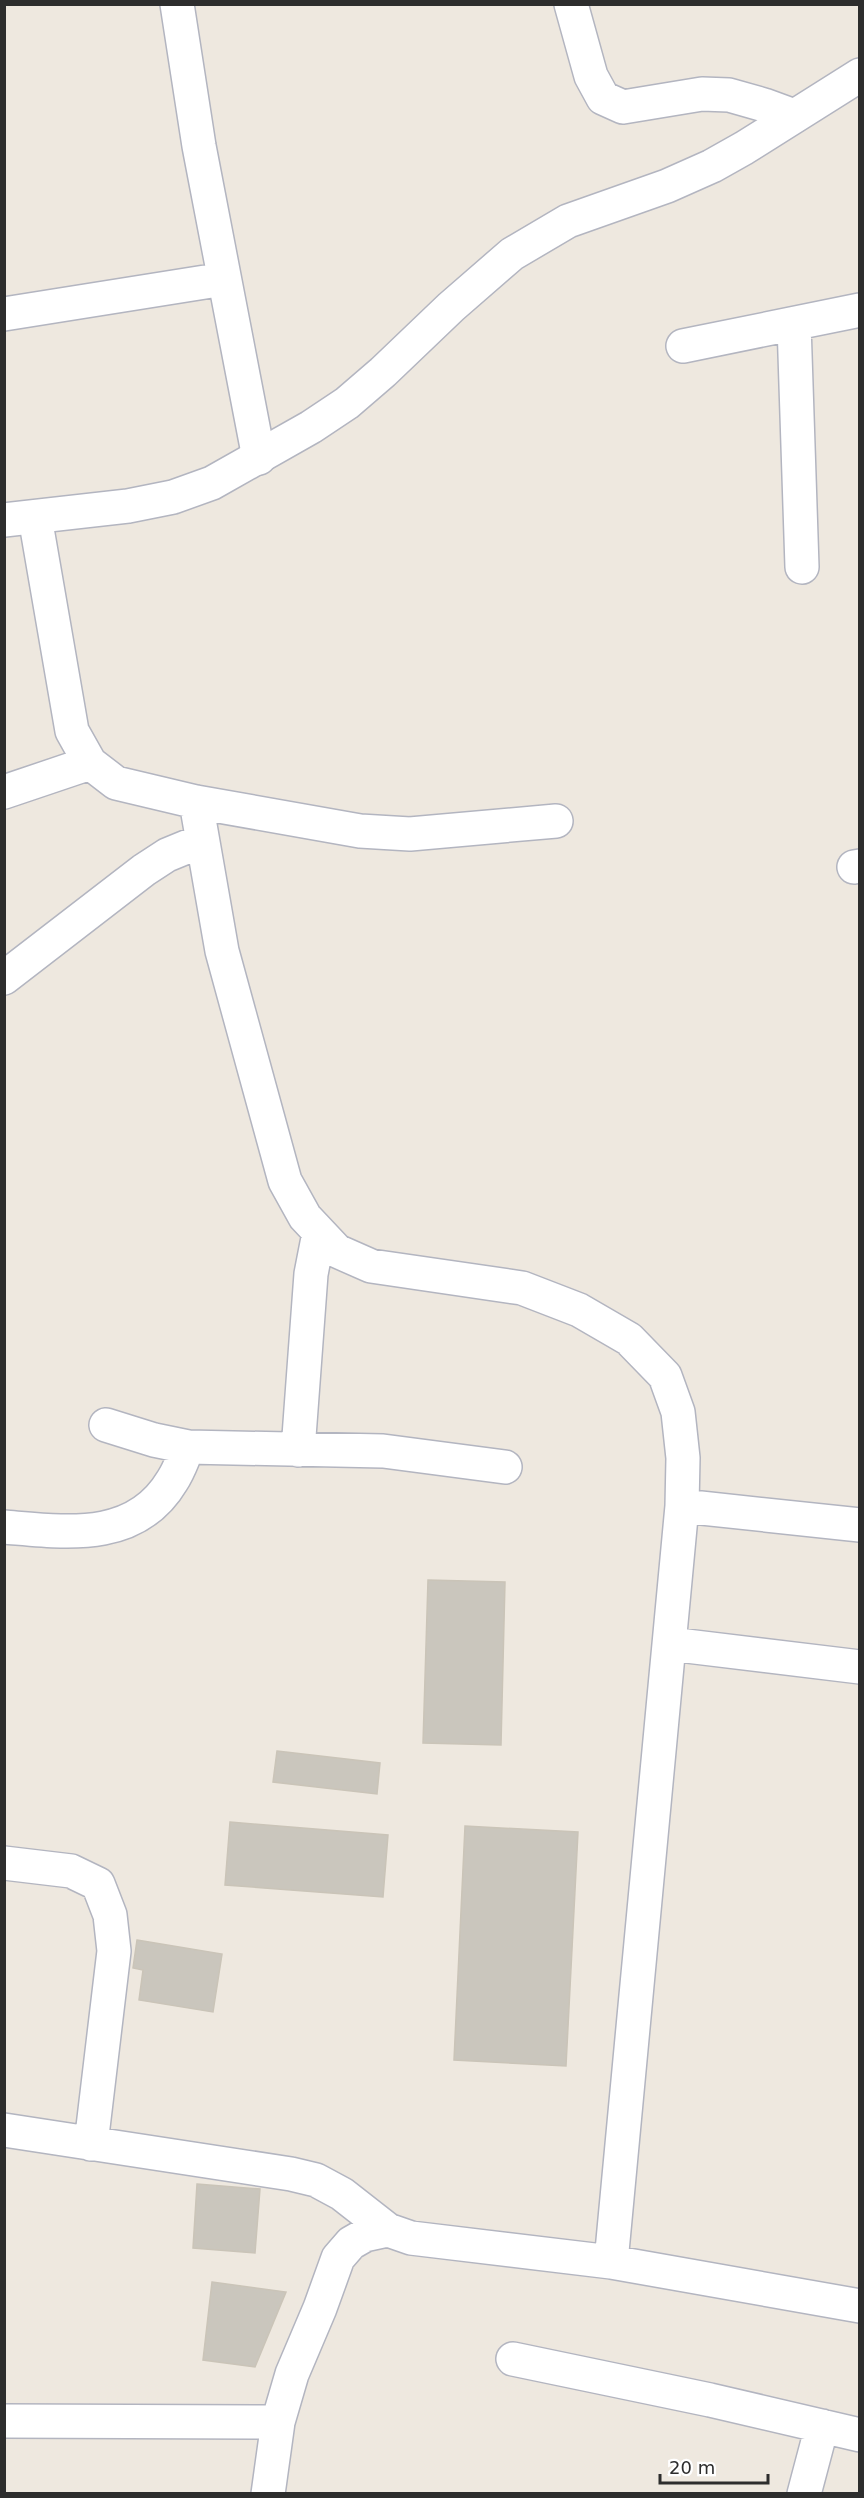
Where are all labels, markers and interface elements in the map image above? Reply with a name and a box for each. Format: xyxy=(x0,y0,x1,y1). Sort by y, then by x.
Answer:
scale bar xyxy=(660,2447,768,2485)
text: 20 m xyxy=(669,2457,715,2478)

